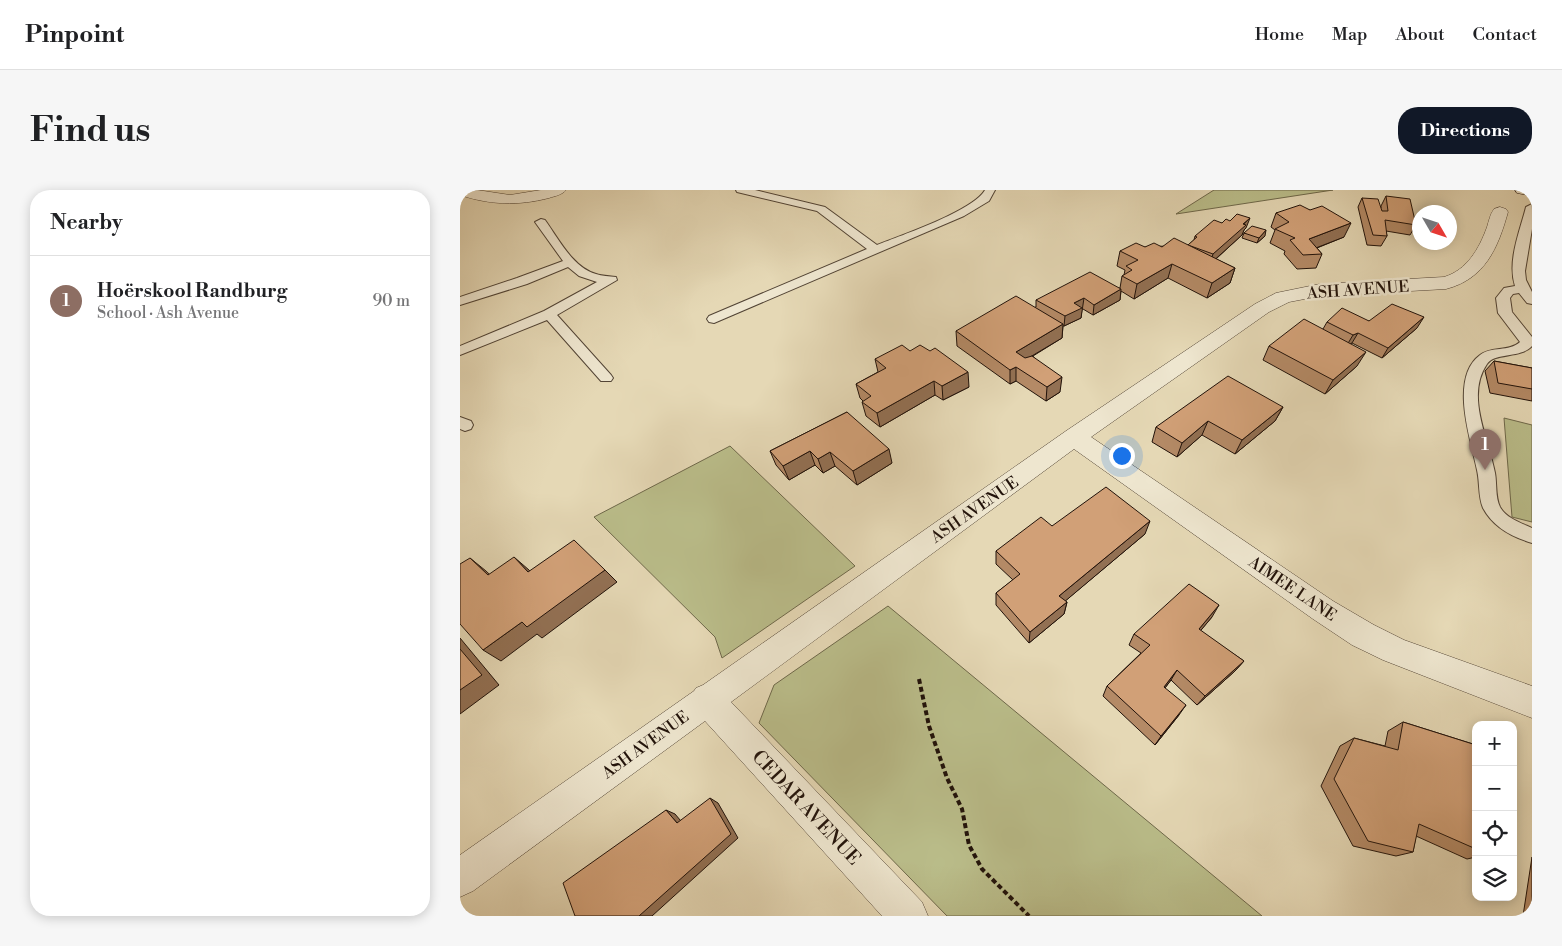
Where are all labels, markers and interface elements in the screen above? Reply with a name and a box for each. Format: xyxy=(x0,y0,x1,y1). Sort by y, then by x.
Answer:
text: Pinpoint xyxy=(25,20,124,50)
text: Home xyxy=(1255,23,1304,46)
text: Map xyxy=(1332,23,1368,46)
text: About xyxy=(1396,23,1445,46)
text: Contact xyxy=(1473,23,1537,46)
button: Directions xyxy=(1398,107,1532,154)
text: Find us xyxy=(30,109,150,152)
north arrow xyxy=(1412,205,1457,250)
text: Nearby xyxy=(50,210,123,236)
street label: ASH AVENUE xyxy=(1305,276,1410,304)
text: Hoërskool Randburg xyxy=(97,279,287,303)
text: 1 xyxy=(62,291,70,311)
text: 90 m xyxy=(372,291,410,311)
text: School · Ash Avenue xyxy=(97,303,239,323)
pin: 1 xyxy=(1469,429,1501,470)
your location xyxy=(1109,443,1135,469)
street label: ASH AVENUE xyxy=(926,472,1022,548)
street label: AIMEE LANE xyxy=(1244,552,1340,626)
street label: ASH AVENUE xyxy=(597,707,693,784)
map controls xyxy=(1472,721,1517,901)
button: + xyxy=(1472,721,1517,766)
street label: CEDAR AVENUE xyxy=(747,745,866,870)
button: − xyxy=(1472,766,1517,811)
button: locate xyxy=(1472,811,1517,856)
button: layers xyxy=(1472,856,1517,901)

